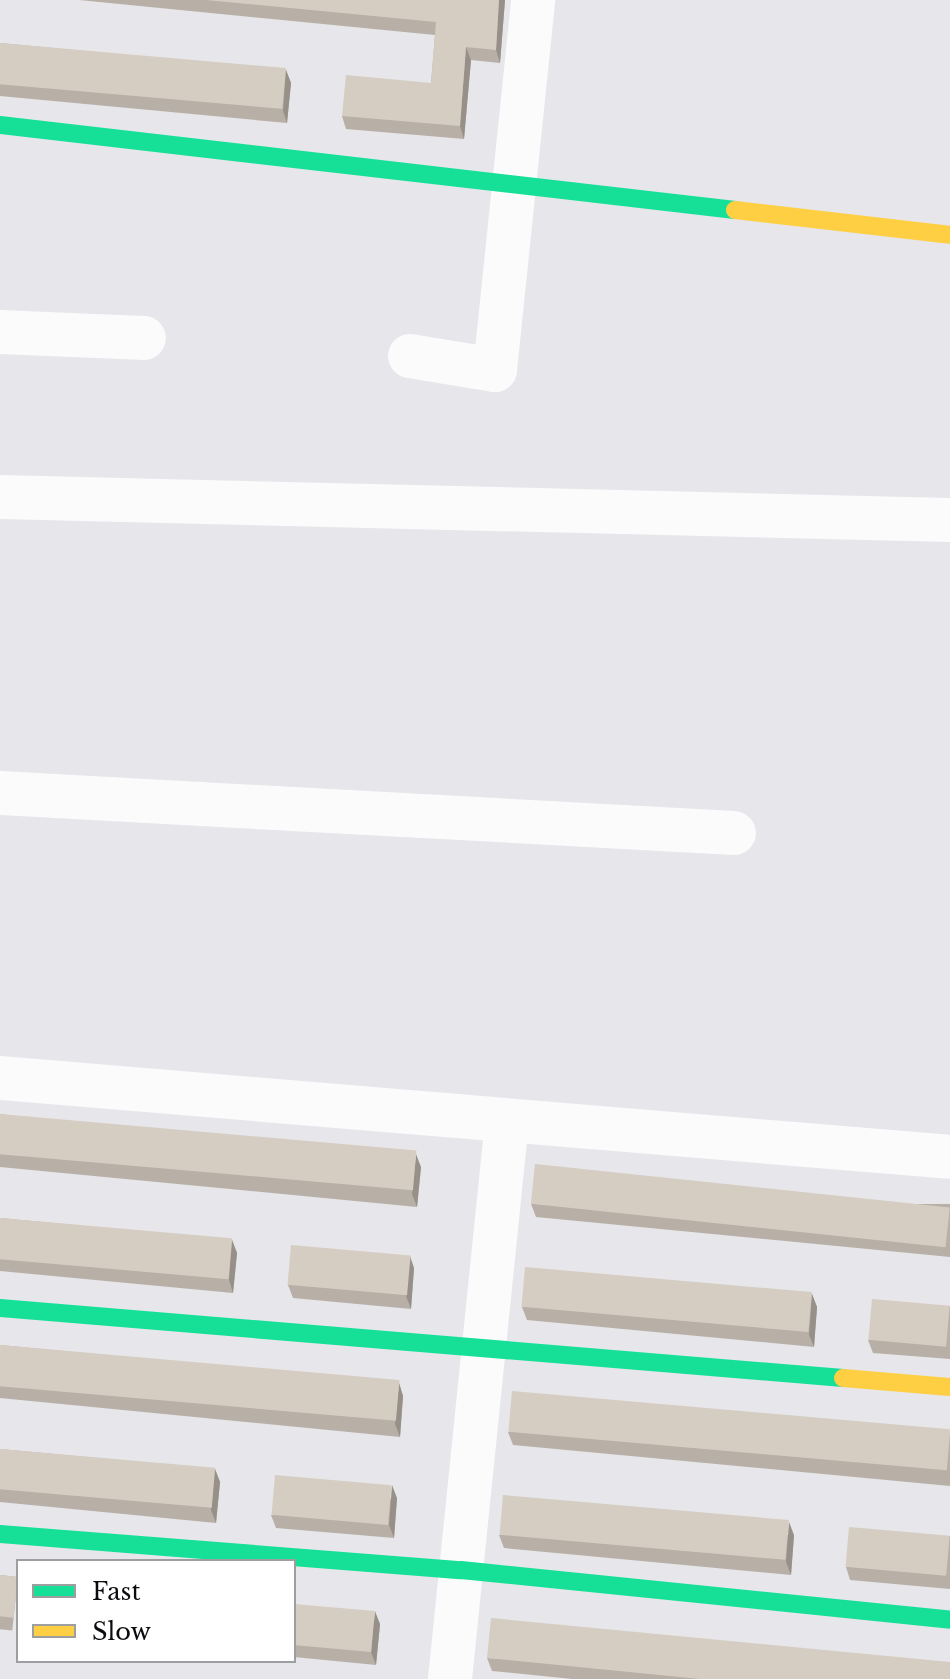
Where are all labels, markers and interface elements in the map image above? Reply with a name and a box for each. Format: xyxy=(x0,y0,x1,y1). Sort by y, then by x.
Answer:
legend xyxy=(16,1559,296,1663)
text: Fast xyxy=(92,1577,140,1606)
text: Slow xyxy=(92,1617,151,1646)

